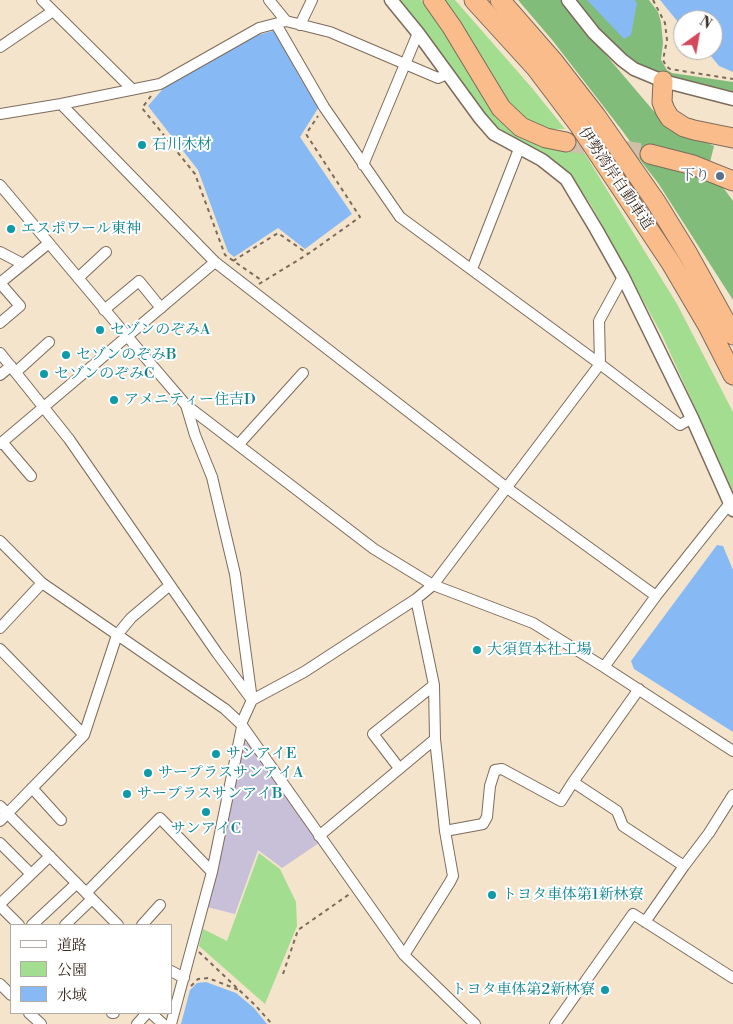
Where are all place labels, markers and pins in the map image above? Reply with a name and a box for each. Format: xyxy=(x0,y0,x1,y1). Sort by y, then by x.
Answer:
place label: 石川木材 xyxy=(152,136,212,154)
marker: 石川木材 xyxy=(136,139,148,151)
place label: 下り xyxy=(680,167,710,185)
marker: 下り xyxy=(714,170,726,182)
place label: エスポワール東神 xyxy=(21,220,141,238)
marker: エスポワール東神 xyxy=(5,223,17,235)
place label: セゾンのぞみA xyxy=(110,321,210,339)
marker: セゾンのぞみA xyxy=(94,324,106,336)
place label: セゾンのぞみB xyxy=(76,346,177,364)
marker: セゾンのぞみB xyxy=(60,349,72,361)
place label: セゾンのぞみC xyxy=(54,365,154,383)
marker: セゾンのぞみC xyxy=(38,368,50,380)
place label: アメニティー住吉D xyxy=(124,391,256,409)
marker: アメニティー住吉D xyxy=(108,394,120,406)
place label: 大須賀本社工場 xyxy=(487,641,592,659)
marker: 大須賀本社工場 xyxy=(471,644,483,656)
place label: サンアイE xyxy=(226,745,296,763)
marker: サンアイE xyxy=(210,748,222,760)
place label: サープラスサンアイA xyxy=(158,764,303,782)
marker: サープラスサンアイA xyxy=(142,767,154,779)
place label: サープラスサンアイB xyxy=(137,785,283,803)
marker: サープラスサンアイB xyxy=(121,788,133,800)
marker: サンアイC xyxy=(200,806,212,818)
place label: サンアイC xyxy=(171,820,241,838)
place label: トヨタ車体第1新林寮 xyxy=(502,886,643,904)
marker: トヨタ車体第1新林寮 xyxy=(486,889,498,901)
place label: トヨタ車体第2新林寮 xyxy=(451,981,595,999)
marker: トヨタ車体第2新林寮 xyxy=(599,984,611,996)

